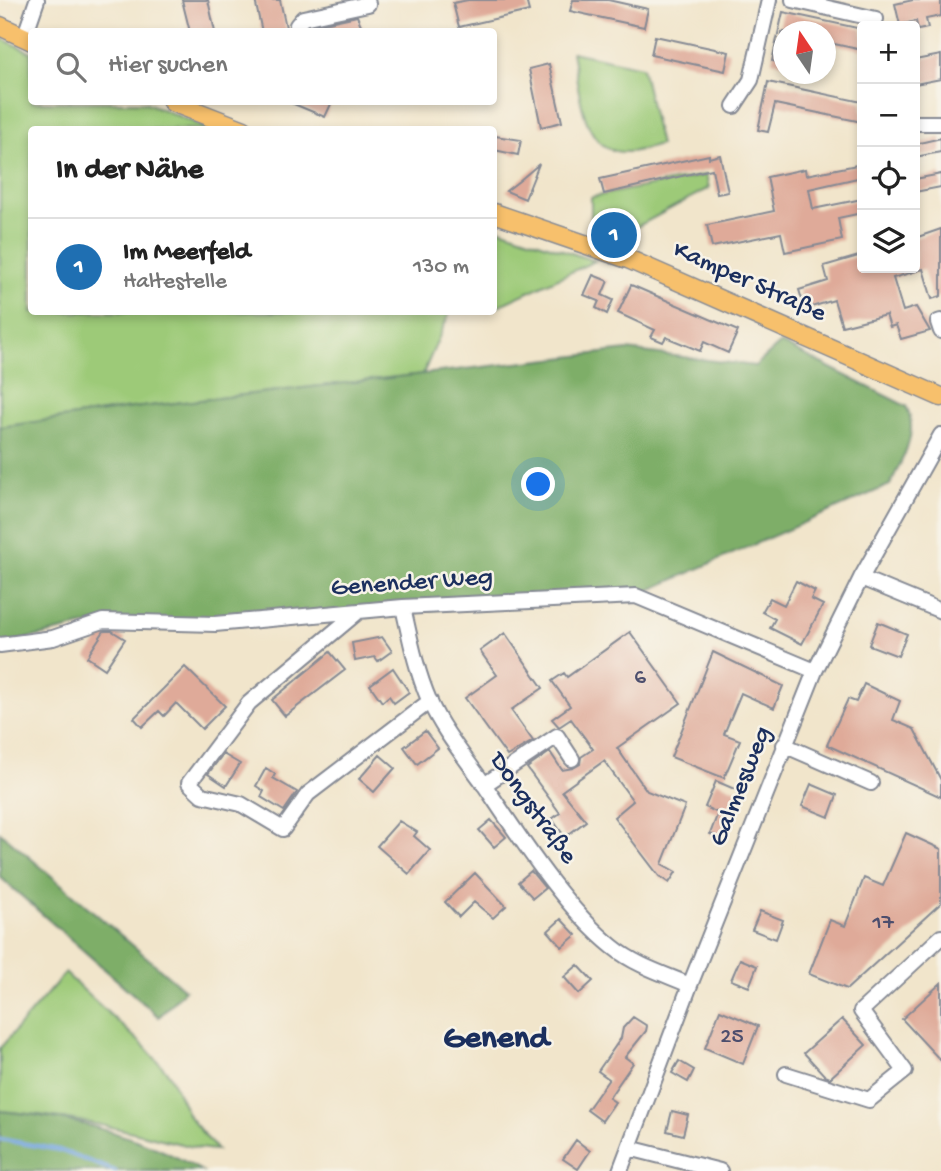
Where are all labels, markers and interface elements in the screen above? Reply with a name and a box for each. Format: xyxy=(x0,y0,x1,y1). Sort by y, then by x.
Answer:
north arrow xyxy=(773,21,836,84)
map controls xyxy=(857,21,920,273)
button: + xyxy=(857,21,920,84)
search box xyxy=(28,28,497,105)
icon: search xyxy=(52,48,90,86)
text: Hier suchen xyxy=(108,51,228,82)
button: − xyxy=(857,84,920,147)
button: locate xyxy=(857,147,920,210)
text: In der Nähe xyxy=(56,154,203,189)
pin: 1 xyxy=(591,209,637,261)
button: layers xyxy=(857,210,920,273)
street label: Kamper Straße xyxy=(668,235,831,331)
text: Im Meerfeld xyxy=(123,238,250,269)
text: 1 xyxy=(74,254,84,281)
text: 130 m xyxy=(413,254,469,281)
text: Haltestelle xyxy=(123,269,227,296)
your location xyxy=(521,467,555,501)
street label: Genender Weg xyxy=(330,563,494,605)
house number: 6 xyxy=(634,665,646,692)
street label: Galmesweg xyxy=(704,723,780,851)
street label: Dongstraße xyxy=(480,745,583,871)
house number: 17 xyxy=(871,910,895,937)
district label: Genend xyxy=(443,1021,552,1059)
house number: 25 xyxy=(720,1024,744,1051)

